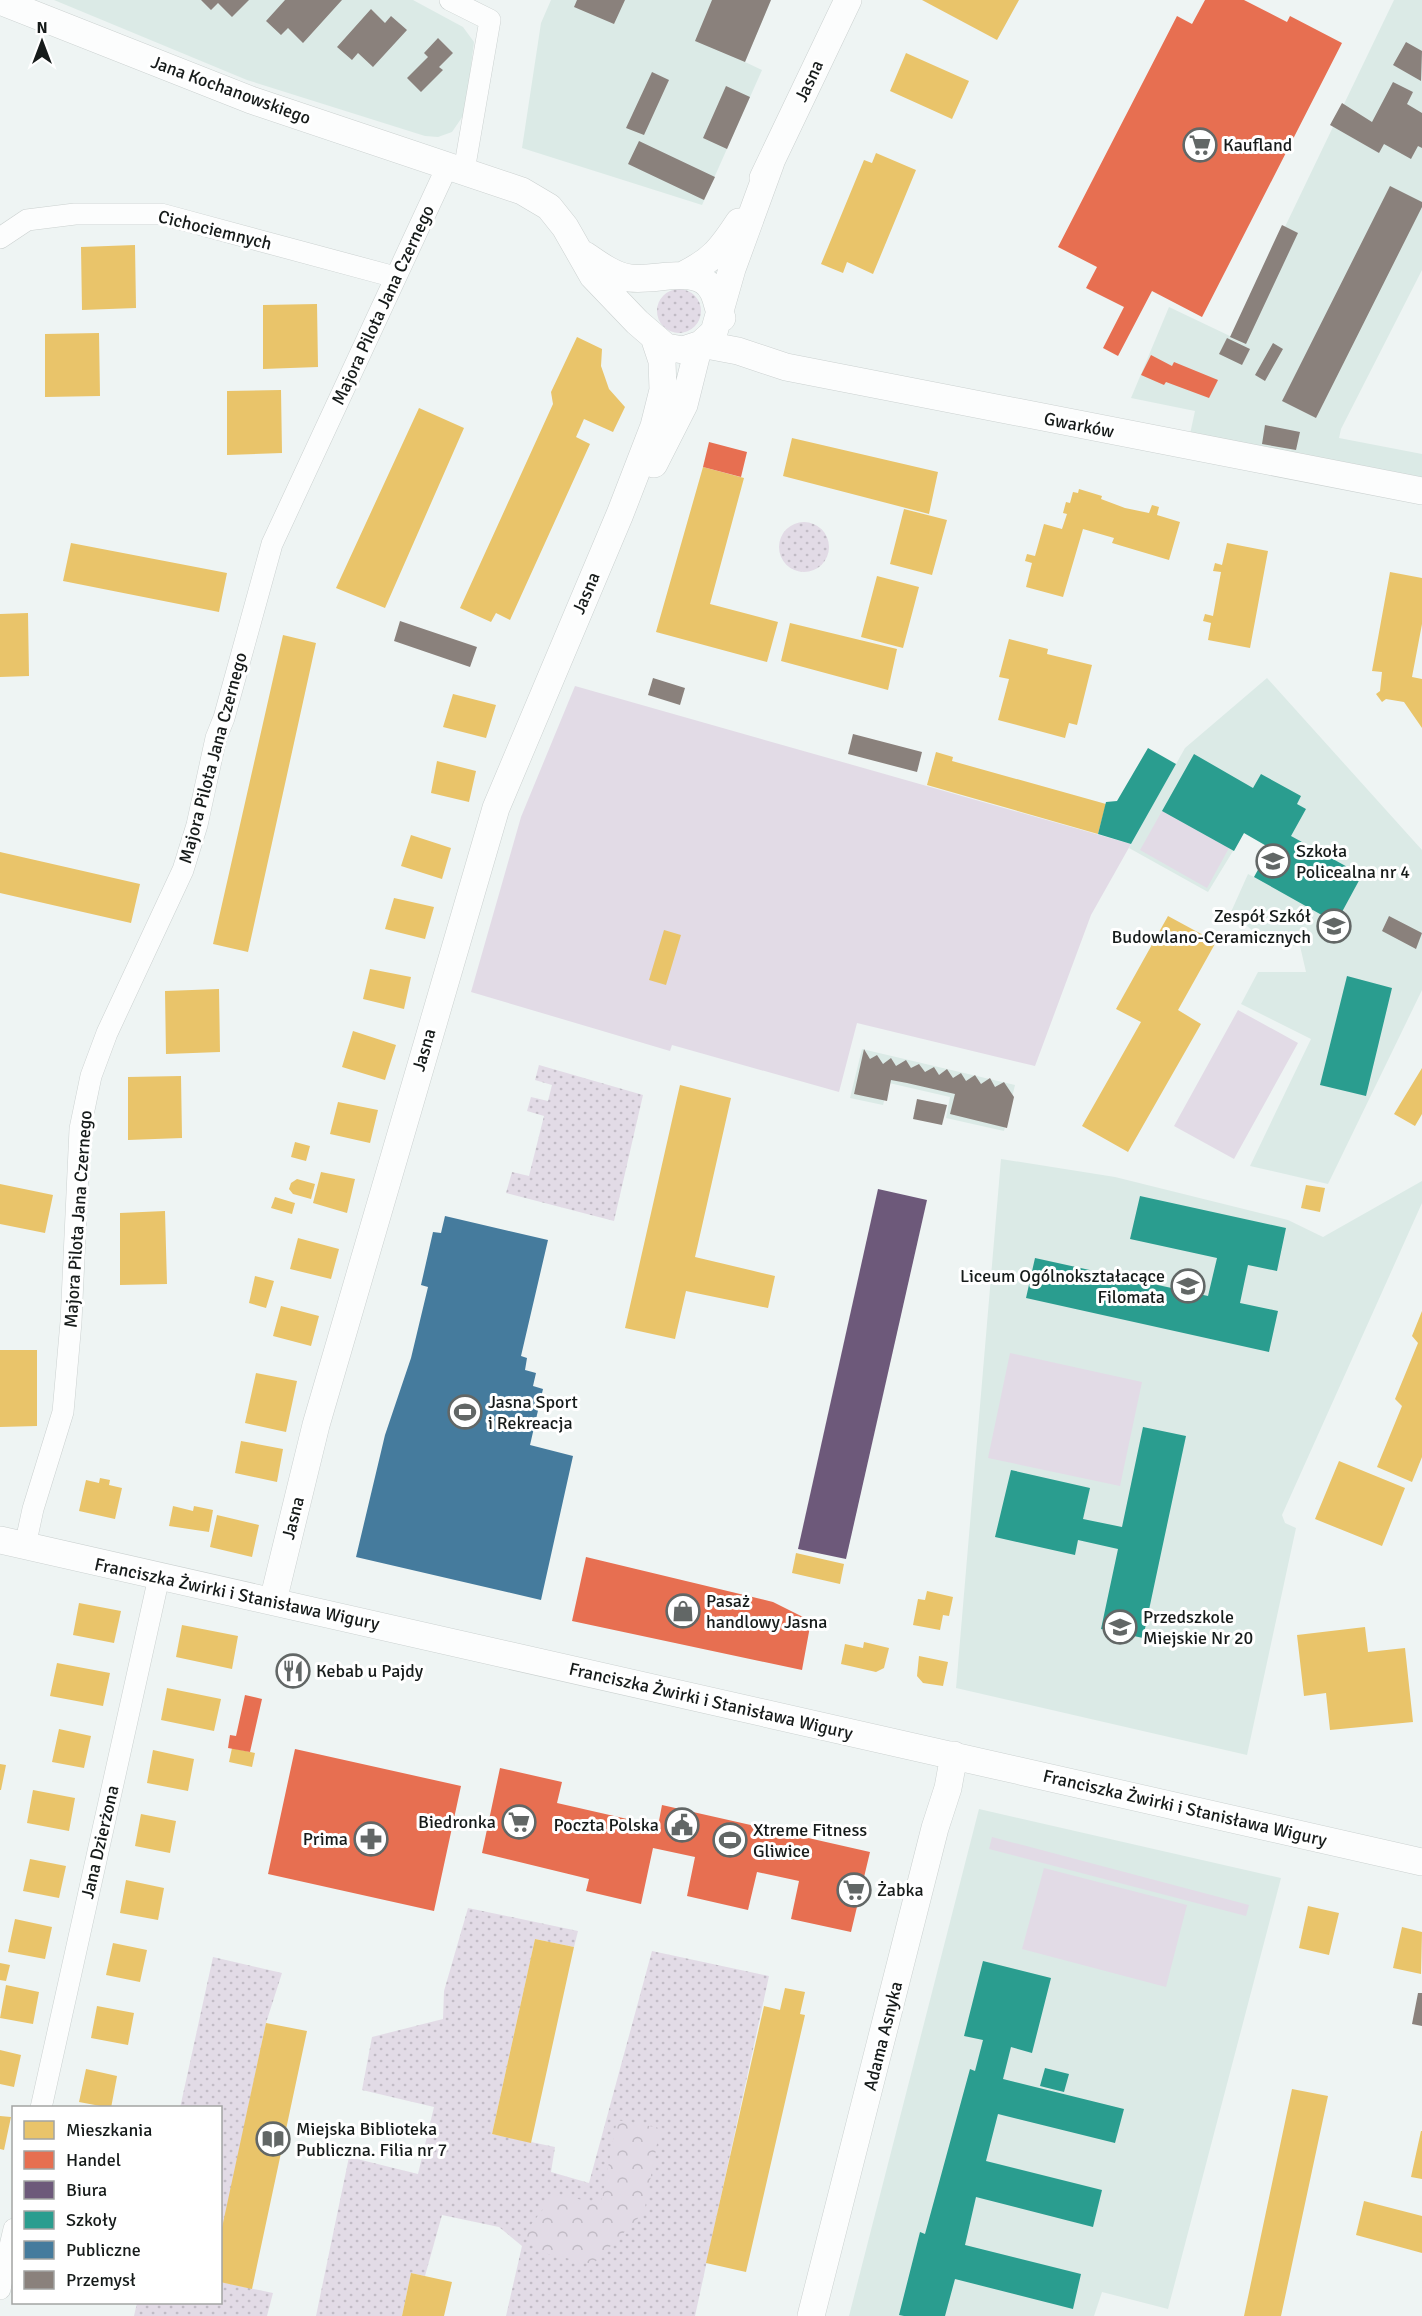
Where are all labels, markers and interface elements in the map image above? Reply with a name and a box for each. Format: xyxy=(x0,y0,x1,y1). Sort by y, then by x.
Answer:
north arrow xyxy=(12,12,72,72)
text: N xyxy=(36,18,48,38)
street label: Jana Kochanowskiego xyxy=(148,51,314,129)
street label: Jasna xyxy=(790,57,828,105)
supermarket icon: Kaufland xyxy=(1182,127,1218,163)
place label: Kaufland xyxy=(1223,134,1292,156)
street label: Majora Pilota Jana Czernego xyxy=(327,202,439,408)
street label: Cichociemnych xyxy=(156,205,274,255)
street label: Gwarków xyxy=(1042,407,1116,443)
street label: Jasna xyxy=(567,569,605,617)
street label: Majora Pilota Jana Czernego xyxy=(174,650,252,866)
place label: Szkoła Policealna nr 4 xyxy=(1296,840,1410,883)
school or university icon: Szkoła Policealna nr 4 xyxy=(1255,843,1291,879)
place label: Zespół Szkół Budowlano-Ceramicznych xyxy=(1111,905,1311,948)
school or university icon: Zespół Szkół Budowlano-Ceramicznych xyxy=(1316,908,1352,944)
street label: Jasna xyxy=(407,1026,441,1074)
street label: Majora Pilota Jana Czernego xyxy=(59,1109,97,1329)
place label: Liceum Ogólnokształacące Filomata xyxy=(960,1265,1165,1308)
school or university icon: Liceum Ogólnokształacące Filomata xyxy=(1170,1268,1206,1304)
place label: Jasna Sport i Rekreacja xyxy=(488,1391,578,1434)
sports icon: Jasna Sport i Rekreacja xyxy=(447,1394,483,1430)
street label: Jasna xyxy=(277,1494,309,1542)
street label: Franciszka Żwirki i Stanisława Wigury xyxy=(93,1553,382,1635)
place label: Pasaż handlowy Jasna xyxy=(706,1590,828,1633)
shop icon: Pasaż handlowy Jasna xyxy=(665,1593,701,1629)
place label: Przedszkole Miejskie Nr 20 xyxy=(1143,1606,1253,1649)
school or university icon: Przedszkole Miejskie Nr 20 xyxy=(1102,1609,1138,1645)
restaurant icon: Kebab u Pajdy xyxy=(275,1653,311,1689)
street label: Franciszka Żwirki i Stanisława Wigury xyxy=(567,1658,856,1745)
place label: Kebab u Pajdy xyxy=(316,1660,424,1682)
street label: Franciszka Żwirki i Stanisława Wigury xyxy=(1041,1765,1330,1852)
street label: Jana Dzierżona xyxy=(76,1783,124,1901)
supermarket icon: Biedronka xyxy=(501,1804,537,1840)
public building icon: Poczta Polska xyxy=(664,1807,700,1843)
place label: Biedronka xyxy=(418,1811,496,1833)
place label: Poczta Polska xyxy=(554,1814,659,1836)
place label: Xtreme Fitness Gliwice xyxy=(753,1819,867,1862)
pharmacy icon: Prima xyxy=(353,1821,389,1857)
sports icon: Xtreme Fitness Gliwice xyxy=(712,1822,748,1858)
place label: Prima xyxy=(303,1828,348,1850)
supermarket icon: Żabka xyxy=(836,1872,872,1908)
place label: Żabka xyxy=(877,1879,924,1901)
street label: Adama Asnyka xyxy=(859,1979,907,2093)
legend xyxy=(12,2106,222,2304)
place label: Miejska Biblioteka Publiczna. Filia nr 7 xyxy=(296,2118,447,2161)
text: Mieszkania xyxy=(66,2119,152,2141)
library icon: Miejska Biblioteka Publiczna. Filia nr 7 xyxy=(255,2121,291,2157)
text: Handel xyxy=(66,2149,121,2171)
text: Biura xyxy=(66,2179,107,2201)
text: Szkoły xyxy=(66,2209,117,2231)
text: Publiczne xyxy=(66,2239,141,2261)
text: Przemysł xyxy=(66,2269,136,2291)

